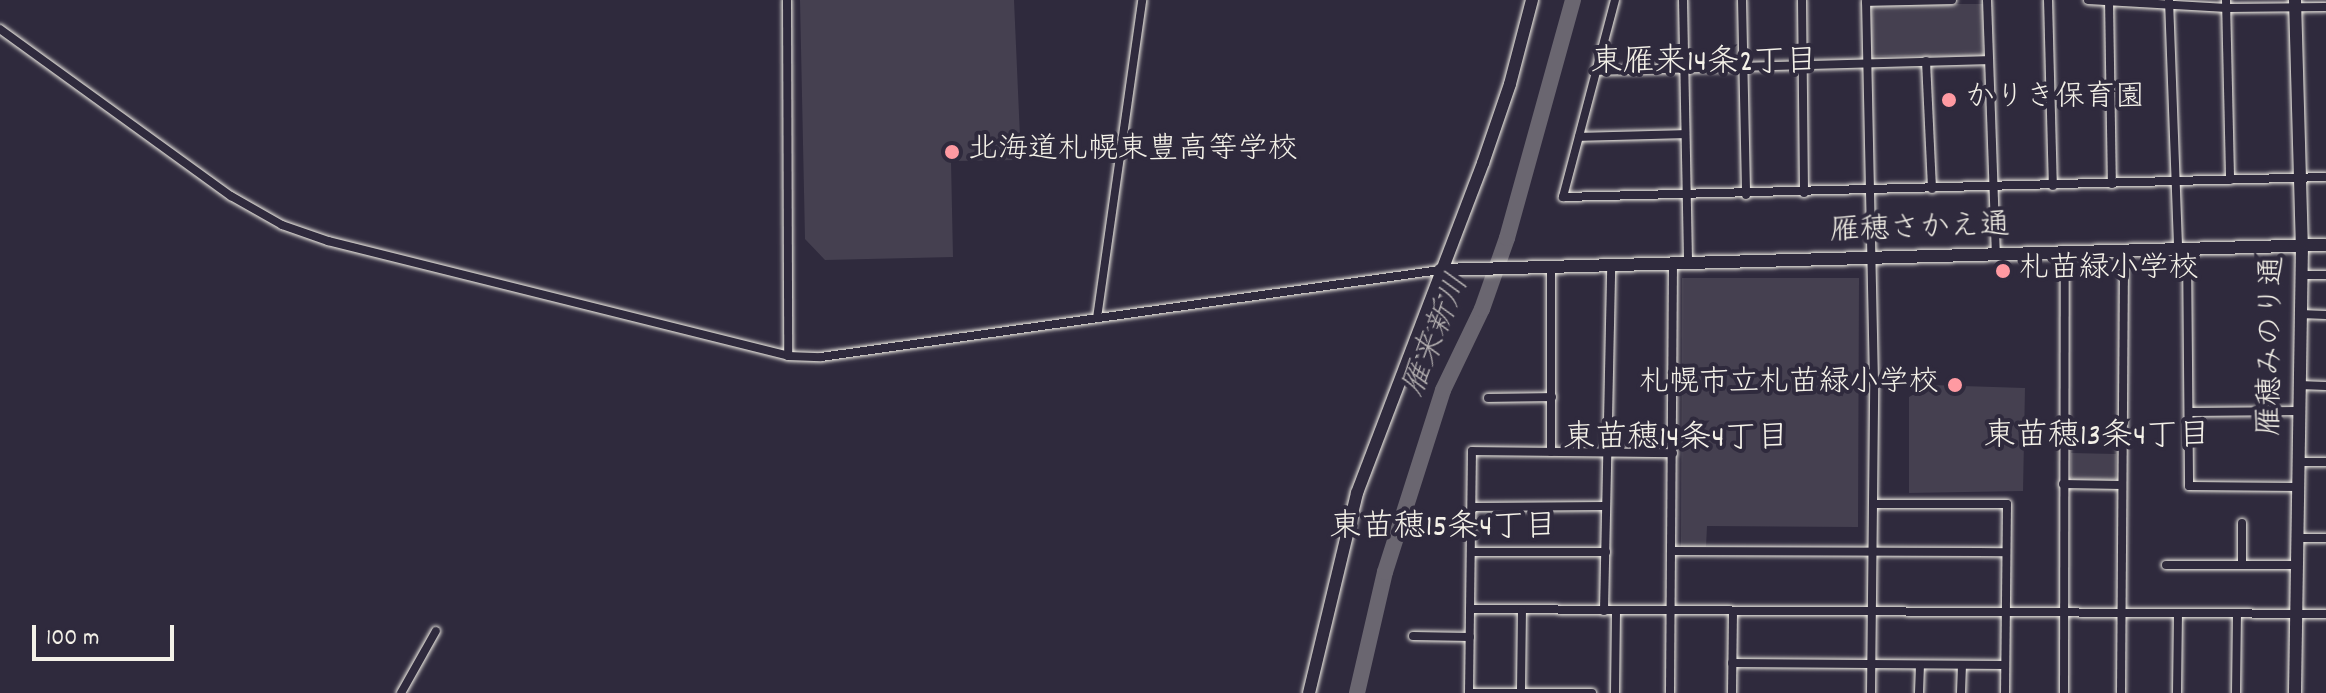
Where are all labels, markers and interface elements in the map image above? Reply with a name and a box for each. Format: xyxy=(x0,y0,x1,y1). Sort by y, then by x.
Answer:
district label: 東雁来14条2丁目 xyxy=(1591,45,1817,83)
place label: かりき保育園 xyxy=(1965,82,2145,118)
marker: かりき保育園 xyxy=(1940,91,1958,109)
place label: 北海道札幌東豊高等学校 xyxy=(968,134,1298,170)
marker: 北海道札幌東豊高等学校 xyxy=(943,143,961,161)
street label: 雁穂さかえ通 xyxy=(1829,210,2011,252)
place label: 札苗緑小学校 xyxy=(2019,253,2199,289)
street label: 雁穂みのり通 xyxy=(2254,256,2294,436)
marker: 札苗緑小学校 xyxy=(1994,262,2012,280)
water label: 雁来新川 xyxy=(1396,269,1480,403)
place label: 札幌市立札苗緑小学校 xyxy=(1639,367,1939,403)
marker: 札幌市立札苗緑小学校 xyxy=(1946,376,1964,394)
district label: 東苗穂13条4丁目 xyxy=(1984,419,2210,457)
district label: 東苗穂14条4丁目 xyxy=(1563,421,1789,459)
district label: 東苗穂15条4丁目 xyxy=(1329,510,1557,548)
scale bar xyxy=(36,609,178,659)
text: 100 m xyxy=(46,622,99,656)

